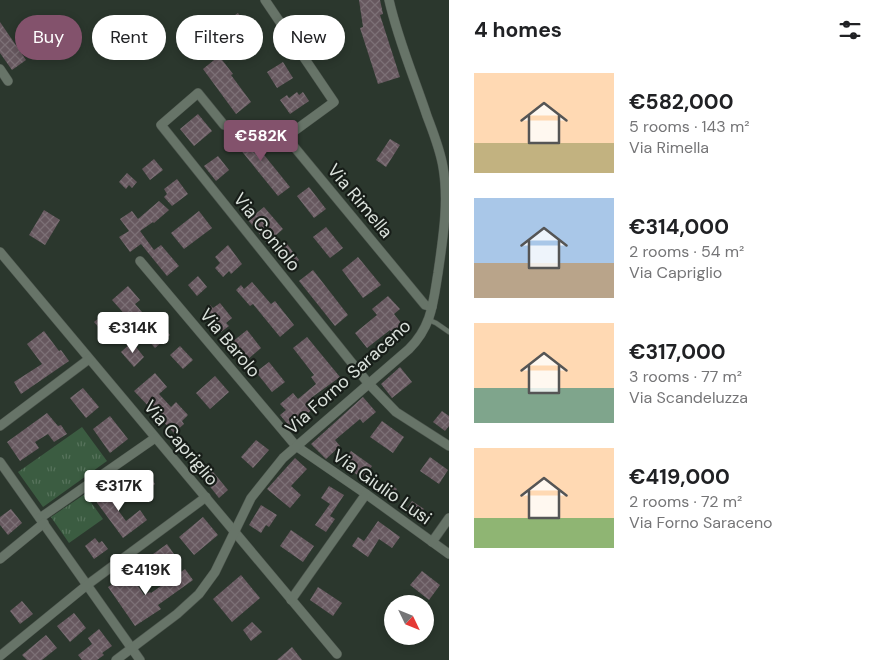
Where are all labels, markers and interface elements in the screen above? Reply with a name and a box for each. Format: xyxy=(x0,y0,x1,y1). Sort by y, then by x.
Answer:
chip: Buy xyxy=(15,15,82,60)
chip: Rent xyxy=(92,15,166,60)
chip: Filters xyxy=(176,15,263,60)
chip: New xyxy=(273,15,345,60)
text: 4 homes xyxy=(474,16,562,44)
icon: filters xyxy=(836,16,864,44)
text: €582,000 xyxy=(629,88,733,116)
icon: home xyxy=(514,93,574,153)
text: 5 rooms · 143 m² xyxy=(629,116,750,137)
pin: €582K xyxy=(226,120,296,162)
text: €582K xyxy=(235,125,287,146)
text: Via Rimella xyxy=(629,137,709,158)
street label: Via Rimella xyxy=(322,159,398,243)
street label: Via Coniolo xyxy=(228,188,306,276)
text: €314,000 xyxy=(629,213,729,241)
icon: home xyxy=(514,218,574,278)
text: 2 rooms · 54 m² xyxy=(629,241,744,262)
text: Via Capriglio xyxy=(629,262,722,283)
street label: Via Barolo xyxy=(194,303,266,383)
pin: €314K xyxy=(98,312,168,354)
street label: Via Forno Saraceno xyxy=(280,314,416,440)
text: €314K xyxy=(109,317,157,338)
text: €317,000 xyxy=(629,338,726,366)
icon: home xyxy=(514,343,574,403)
text: 3 rooms · 77 m² xyxy=(629,366,742,387)
text: Via Scandeluzza xyxy=(629,387,748,408)
street label: Via Capriglio xyxy=(138,395,224,491)
street label: Via Giulio Lusi xyxy=(328,444,436,530)
text: €419,000 xyxy=(629,463,730,491)
icon: home xyxy=(514,468,574,528)
pin: €317K xyxy=(84,470,154,512)
text: €317K xyxy=(95,475,143,496)
text: 2 rooms · 72 m² xyxy=(629,491,742,512)
text: Via Forno Saraceno xyxy=(629,512,773,533)
pin: €419K xyxy=(111,554,181,596)
text: €419K xyxy=(121,559,171,580)
north arrow xyxy=(384,595,434,645)
map controls xyxy=(384,595,434,645)

